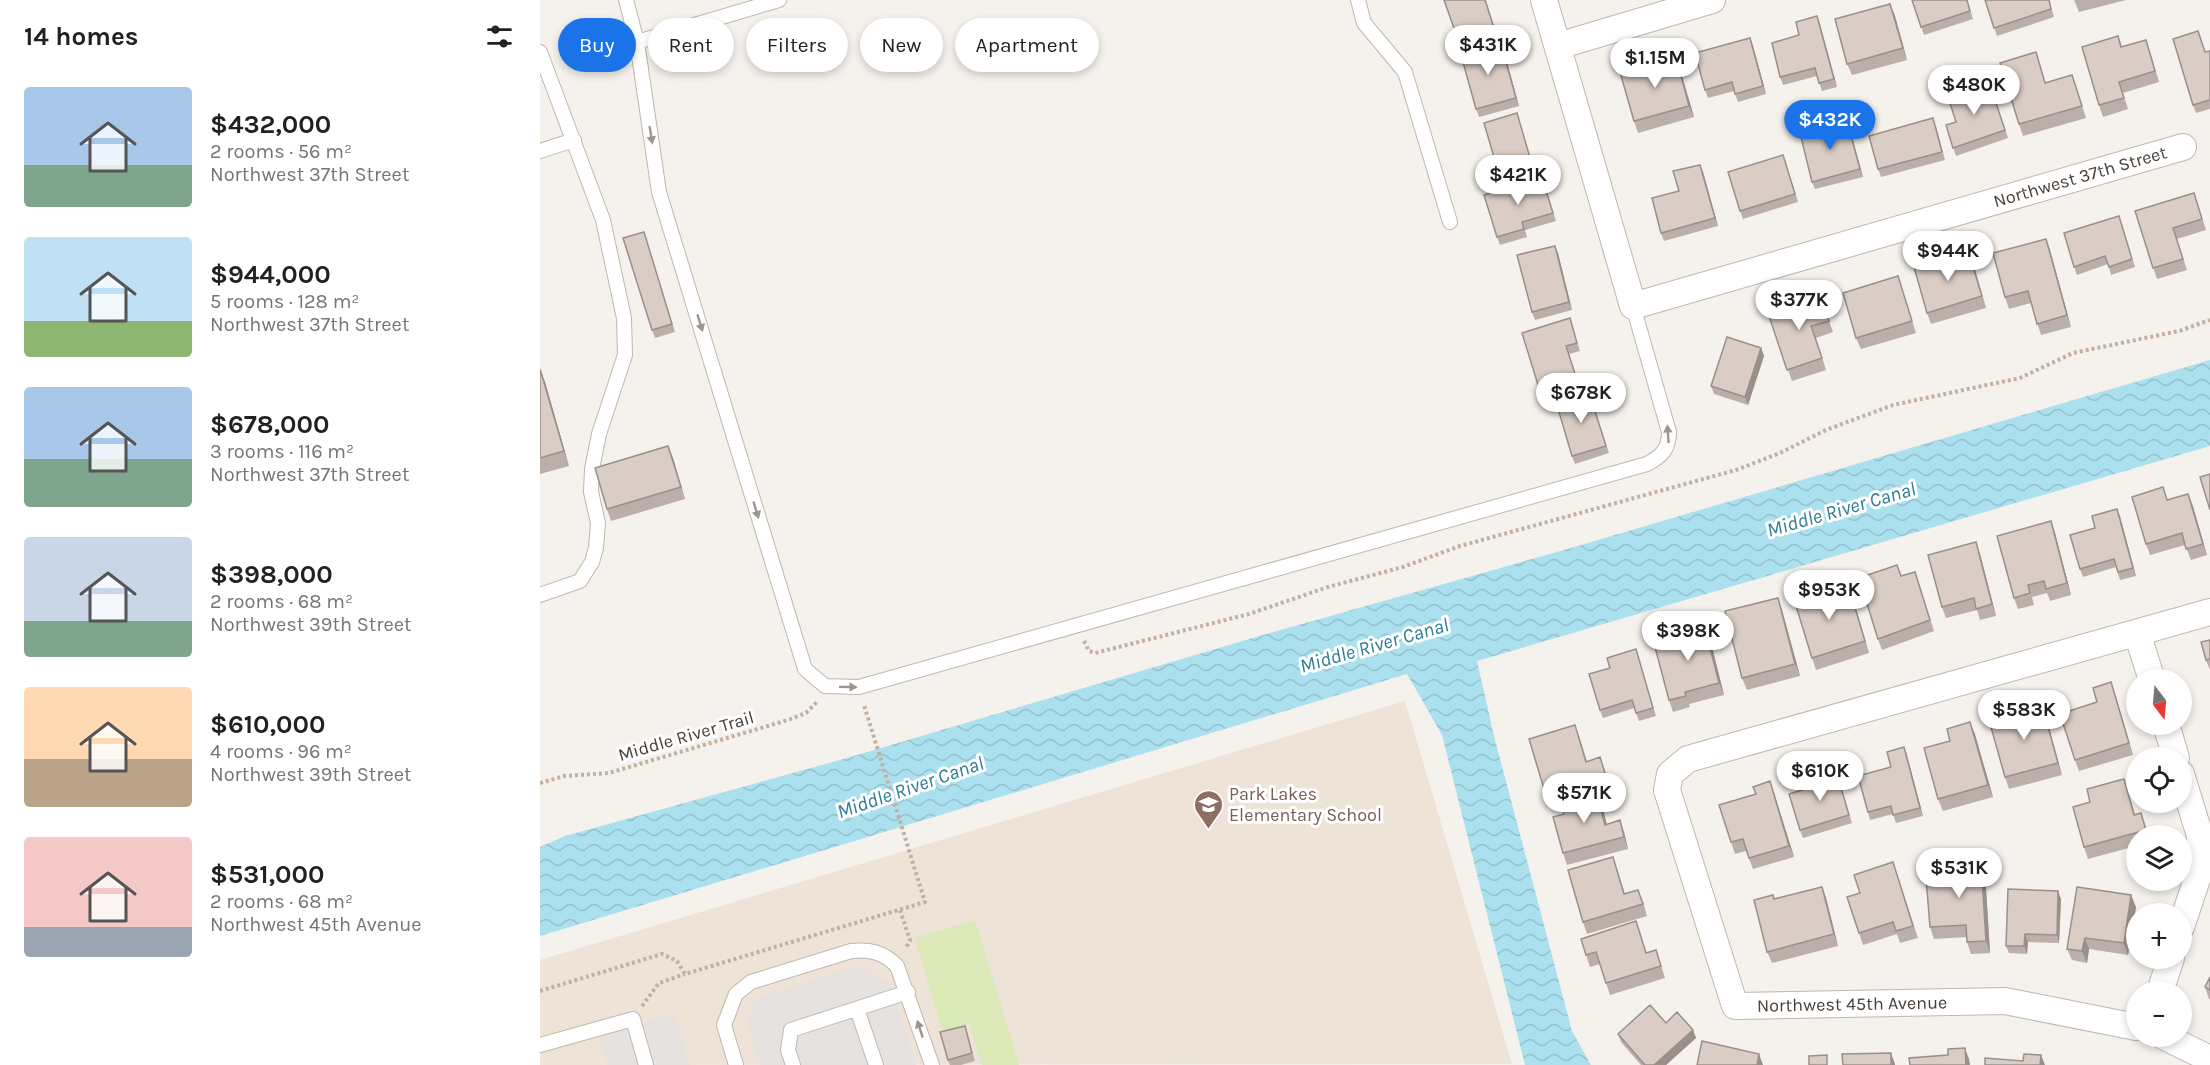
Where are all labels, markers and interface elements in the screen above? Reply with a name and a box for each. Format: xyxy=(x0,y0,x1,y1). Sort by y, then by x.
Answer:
chip: Buy xyxy=(558,18,636,72)
chip: Rent xyxy=(648,18,734,72)
chip: Filters xyxy=(746,18,848,72)
chip: New xyxy=(860,18,943,72)
chip: Apartment xyxy=(955,18,1099,72)
icon: filters xyxy=(483,20,516,53)
text: 14 homes xyxy=(24,21,138,52)
pin: $431K xyxy=(1446,25,1530,76)
text: $431K xyxy=(1459,33,1517,56)
pin: $1.15M xyxy=(1606,38,1704,89)
text: $1.15M xyxy=(1624,46,1686,69)
pin: $480K xyxy=(1932,65,2016,116)
text: $480K xyxy=(1942,73,2006,96)
pin: $432K xyxy=(1788,100,1872,151)
text: $432K xyxy=(1798,108,1862,131)
text: $432,000 xyxy=(210,109,331,140)
icon: home xyxy=(72,111,144,183)
one-way arrow xyxy=(646,126,655,145)
text: 2 rooms · 56 m² xyxy=(210,140,352,163)
street label: Northwest 37th Street xyxy=(1991,141,2170,212)
pin: $421K xyxy=(1476,155,1560,206)
text: Northwest 37th Street xyxy=(210,163,409,186)
text: $421K xyxy=(1489,163,1547,186)
pin: $944K xyxy=(1906,231,1990,282)
text: $944K xyxy=(1917,239,1979,262)
text: $944,000 xyxy=(210,259,331,290)
icon: home xyxy=(72,261,144,333)
pin: $377K xyxy=(1757,280,1841,331)
text: $377K xyxy=(1769,288,1829,311)
text: 5 rooms · 128 m² xyxy=(210,290,359,313)
text: Northwest 37th Street xyxy=(210,313,409,336)
one-way arrow xyxy=(695,314,705,332)
pin: $678K xyxy=(1539,373,1623,424)
text: $678K xyxy=(1550,381,1612,404)
text: $678,000 xyxy=(210,409,329,440)
icon: home xyxy=(72,411,144,483)
one-way arrow xyxy=(1663,425,1673,444)
text: 3 rooms · 116 m² xyxy=(210,440,354,463)
text: Northwest 37th Street xyxy=(210,463,409,486)
water label: Middle River Canal xyxy=(1764,477,1918,542)
one-way arrow xyxy=(752,501,761,519)
text: $398,000 xyxy=(210,559,333,590)
icon: home xyxy=(72,561,144,633)
pin: $953K xyxy=(1787,570,1871,621)
text: $953K xyxy=(1797,578,1861,601)
text: 2 rooms · 68 m² xyxy=(210,590,353,613)
pin: $398K xyxy=(1646,611,1730,662)
text: Northwest 39th Street xyxy=(210,613,412,636)
water label: Middle River Canal xyxy=(1297,613,1451,678)
text: $398K xyxy=(1656,619,1720,642)
north arrow xyxy=(2126,669,2192,735)
map controls xyxy=(2126,669,2192,1047)
one-way arrow xyxy=(838,682,857,692)
pin: $583K xyxy=(1982,690,2066,741)
text: $583K xyxy=(1992,698,2056,721)
street label: Middle River Trail xyxy=(615,706,757,766)
text: $610,000 xyxy=(210,709,325,740)
icon: home xyxy=(72,711,144,783)
text: 4 rooms · 96 m² xyxy=(210,740,352,763)
button: locate xyxy=(2126,747,2192,813)
pin: $610K xyxy=(1778,751,1862,802)
water label: Middle River Canal xyxy=(834,752,987,823)
text: $610K xyxy=(1791,759,1849,782)
text: Northwest 39th Street xyxy=(210,763,412,786)
pin: $571K xyxy=(1542,773,1626,824)
text: $571K xyxy=(1556,781,1612,804)
place label: Park Lakes Elementary School xyxy=(1229,783,1382,826)
school or university icon: Park Lakes Elementary School xyxy=(1192,788,1224,830)
button: layers xyxy=(2126,825,2192,891)
pin: $531K xyxy=(1917,848,2001,899)
text: $531K xyxy=(1930,856,1988,879)
text: $531,000 xyxy=(210,859,324,890)
icon: home xyxy=(72,861,144,933)
text: 2 rooms · 68 m² xyxy=(210,890,353,913)
button: + xyxy=(2126,903,2192,969)
text: Northwest 45th Avenue xyxy=(210,913,422,936)
button: − xyxy=(2126,981,2192,1047)
street label: Northwest 45th Avenue xyxy=(1757,991,1947,1017)
one-way arrow xyxy=(915,1020,924,1038)

